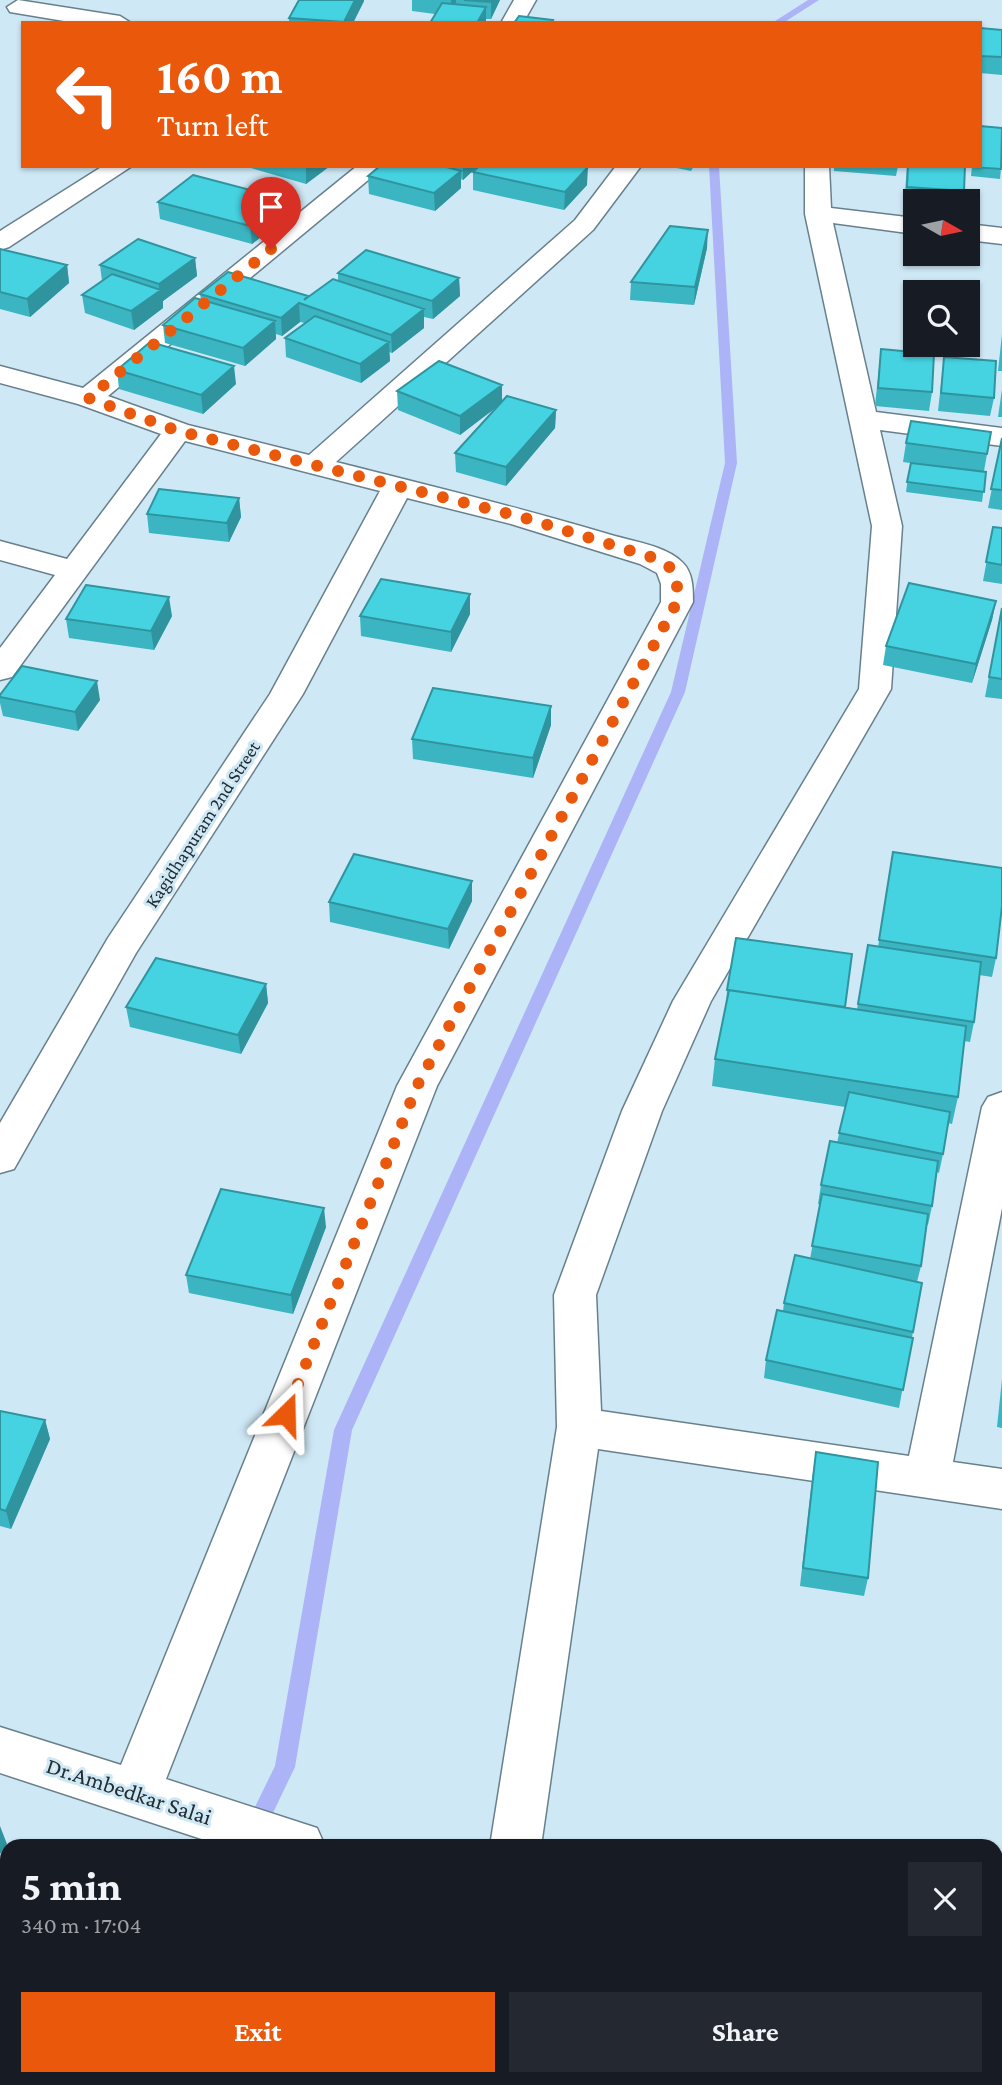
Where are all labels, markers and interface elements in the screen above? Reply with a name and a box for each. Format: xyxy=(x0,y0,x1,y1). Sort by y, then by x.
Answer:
icon: left xyxy=(42,49,133,140)
text: 160 m xyxy=(157,49,283,104)
text: Turn left xyxy=(157,107,268,143)
pin xyxy=(241,177,301,249)
icon: arrive xyxy=(252,188,290,226)
north arrow xyxy=(903,189,980,266)
map controls xyxy=(903,189,980,357)
button: search xyxy=(903,280,980,357)
street label: Kagidhapuram 2nd Street xyxy=(141,737,264,911)
position arrow xyxy=(249,1377,323,1451)
street label: Dr.Ambedkar Salai xyxy=(43,1752,215,1830)
text: 5 min xyxy=(21,1862,122,1909)
button: close xyxy=(908,1862,982,1936)
text: 340 m · 17:04 xyxy=(21,1912,142,1938)
button: Exit xyxy=(21,1992,495,2072)
button: Share xyxy=(509,1992,982,2072)

